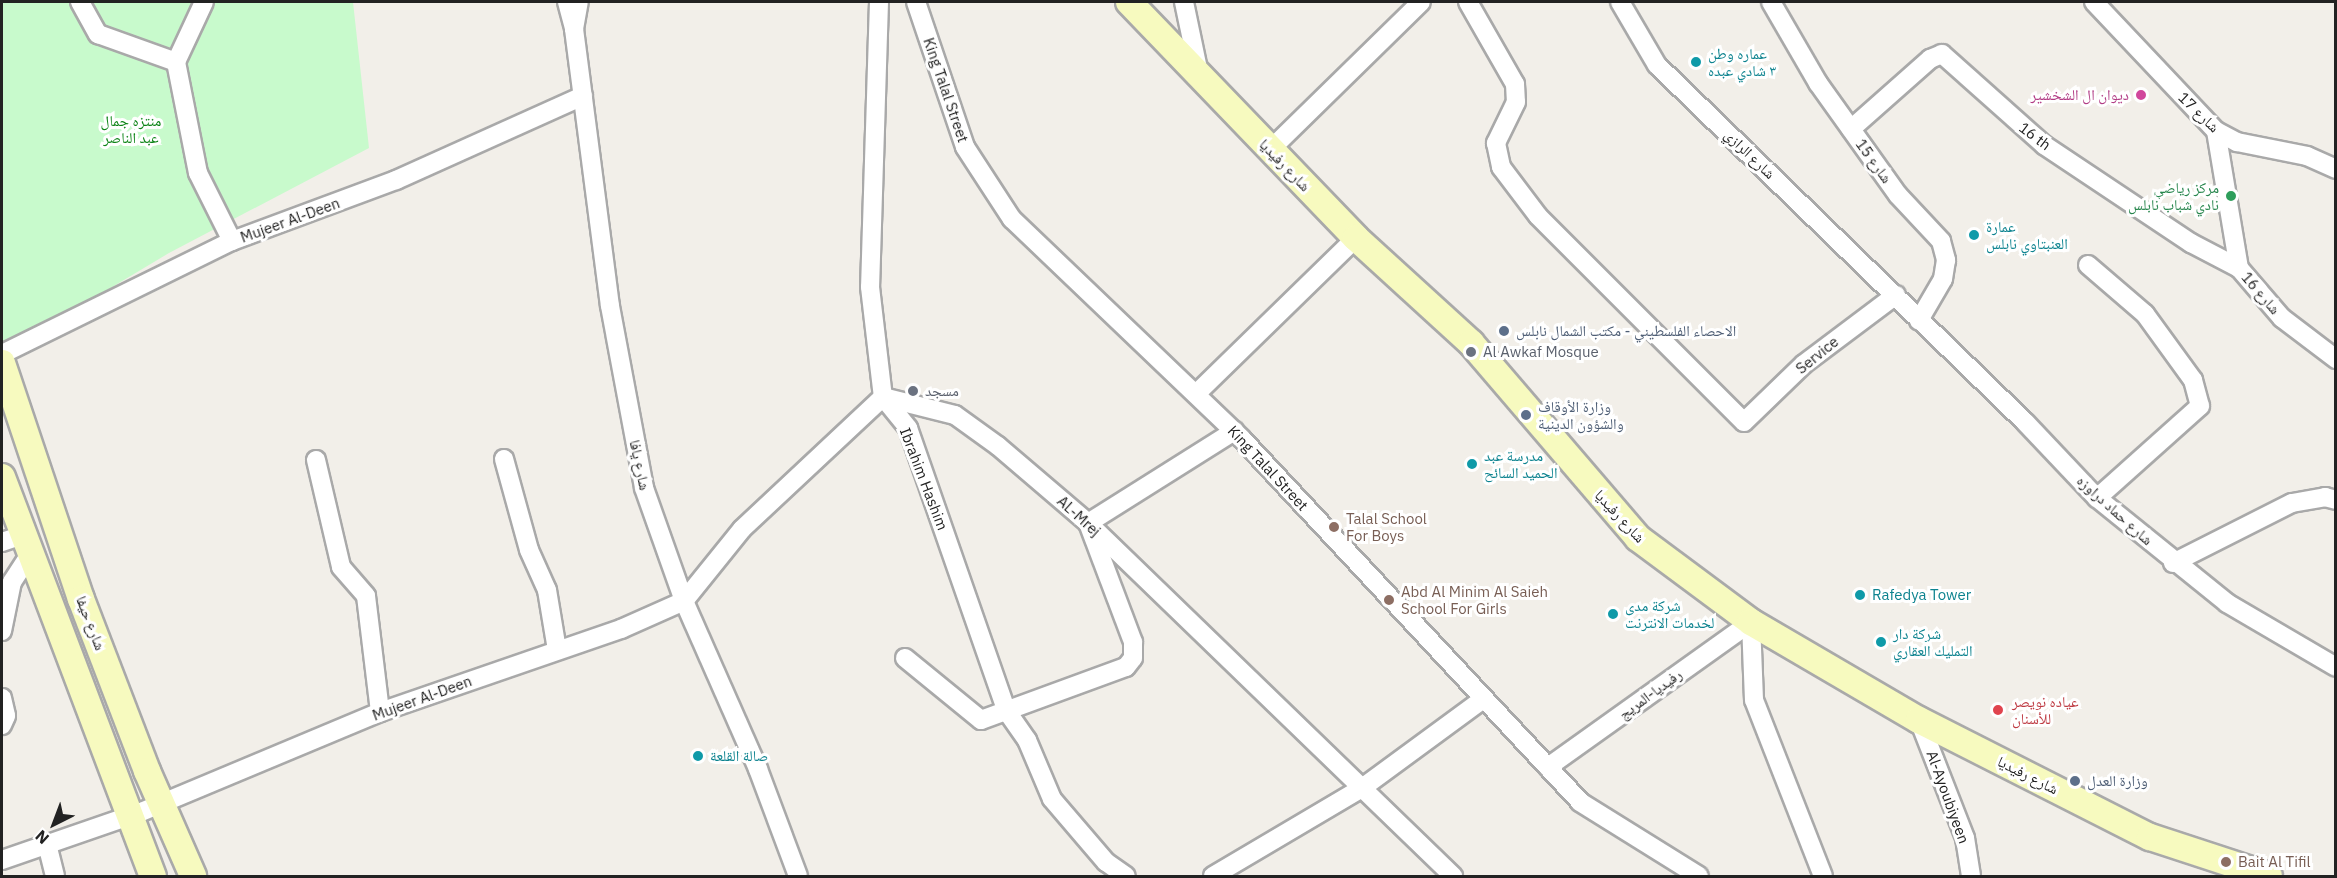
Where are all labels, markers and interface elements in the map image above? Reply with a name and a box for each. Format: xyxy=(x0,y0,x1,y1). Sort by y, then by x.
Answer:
street label: King Talal Street xyxy=(920,35,972,145)
place label: عماره وطن ٣ شادي عبده xyxy=(1708,44,1776,79)
marker: عماره وطن ٣ شادي عبده xyxy=(1689,55,1703,69)
place label: ديوان ال الشخشير xyxy=(2031,86,2129,104)
marker: ديوان ال الشخشير xyxy=(2134,88,2148,102)
street label: شارع 17 xyxy=(2175,88,2223,136)
park label: منتزه جمال عبد الناصر xyxy=(101,111,161,146)
street label: 16 th xyxy=(2015,118,2055,154)
street label: شارع الرازي xyxy=(1721,125,1779,183)
street label: شارع رفيديا xyxy=(1256,135,1314,195)
street label: شارع 15 xyxy=(1852,135,1896,187)
place label: مركز رياضي نادي شباب نابلس xyxy=(2128,178,2219,213)
marker: مركز رياضي نادي شباب نابلس xyxy=(2224,189,2238,203)
street label: Mujeer Al-Deen xyxy=(238,194,342,246)
place label: عمارة العنبتاوي نابلس xyxy=(1986,217,2068,252)
marker: عمارة العنبتاوي نابلس xyxy=(1967,228,1981,242)
street label: شارع 16 xyxy=(2238,268,2284,318)
place label: الاحصاء الفلسطيني - مكتب الشمال نابلس xyxy=(1516,322,1736,340)
marker: الاحصاء الفلسطيني - مكتب الشمال نابلس xyxy=(1497,324,1511,338)
street label: Service xyxy=(1792,332,1842,378)
place label: Al Awkaf Mosque xyxy=(1483,343,1599,361)
marker: Al Awkaf Mosque xyxy=(1464,345,1478,359)
place label: مسجد xyxy=(925,382,959,400)
marker: مسجد xyxy=(906,384,920,398)
place label: وزارة الأوقاف والشؤون الدينية xyxy=(1538,397,1624,432)
marker: وزارة الأوقاف والشؤون الدينية xyxy=(1519,408,1533,422)
street label: King Talal Street xyxy=(1224,422,1312,514)
street label: Ibrahim Hashim xyxy=(896,425,952,533)
street label: شارع يافا xyxy=(626,438,654,492)
place label: مدرسة عبد الحميد السائح xyxy=(1484,446,1558,481)
marker: مدرسة عبد الحميد السائح xyxy=(1465,457,1479,471)
street label: شارع حماد دراوزه xyxy=(2073,471,2157,549)
street label: شارع رفيديا xyxy=(1591,486,1649,546)
street label: AL-Mrej xyxy=(1054,492,1104,540)
place label: Talal School For Boys xyxy=(1346,509,1427,544)
marker: Talal School For Boys xyxy=(1327,520,1341,534)
place label: Abd Al Minim Al Saieh School For Girls xyxy=(1401,582,1548,617)
place label: Rafedya Tower xyxy=(1872,586,1971,604)
marker: Rafedya Tower xyxy=(1853,588,1867,602)
street label: شارع حيفا xyxy=(72,593,110,653)
marker: Abd Al Minim Al Saieh School For Girls xyxy=(1382,593,1396,607)
place label: شركة مدى لخدمات الانترنت xyxy=(1625,596,1714,631)
marker: شركة مدى لخدمات الانترنت xyxy=(1606,607,1620,621)
place label: شركة دار التمليك العقاري xyxy=(1893,624,1973,659)
marker: شركة دار التمليك العقاري xyxy=(1874,635,1888,649)
street label: رفيديا-المريج xyxy=(1615,665,1685,723)
street label: Mujeer Al-Deen xyxy=(370,672,474,724)
place label: عياده نويصر للأسنان xyxy=(2012,692,2079,727)
marker: عياده نويصر للأسنان xyxy=(1989,701,2007,719)
place label: صالة القلعة xyxy=(710,747,768,765)
street label: Al-Ayoubiyeen xyxy=(1923,748,1973,846)
marker: صالة القلعة xyxy=(691,749,705,763)
street label: شارع رفيديا xyxy=(1995,752,2061,798)
place label: وزارة العدل xyxy=(2087,772,2148,790)
marker: وزارة العدل xyxy=(2068,774,2082,788)
north arrow xyxy=(24,794,84,854)
text: N xyxy=(31,826,53,849)
place label: Bait Al Tifil xyxy=(2238,853,2311,871)
marker: Bait Al Tifil xyxy=(2219,855,2233,869)

